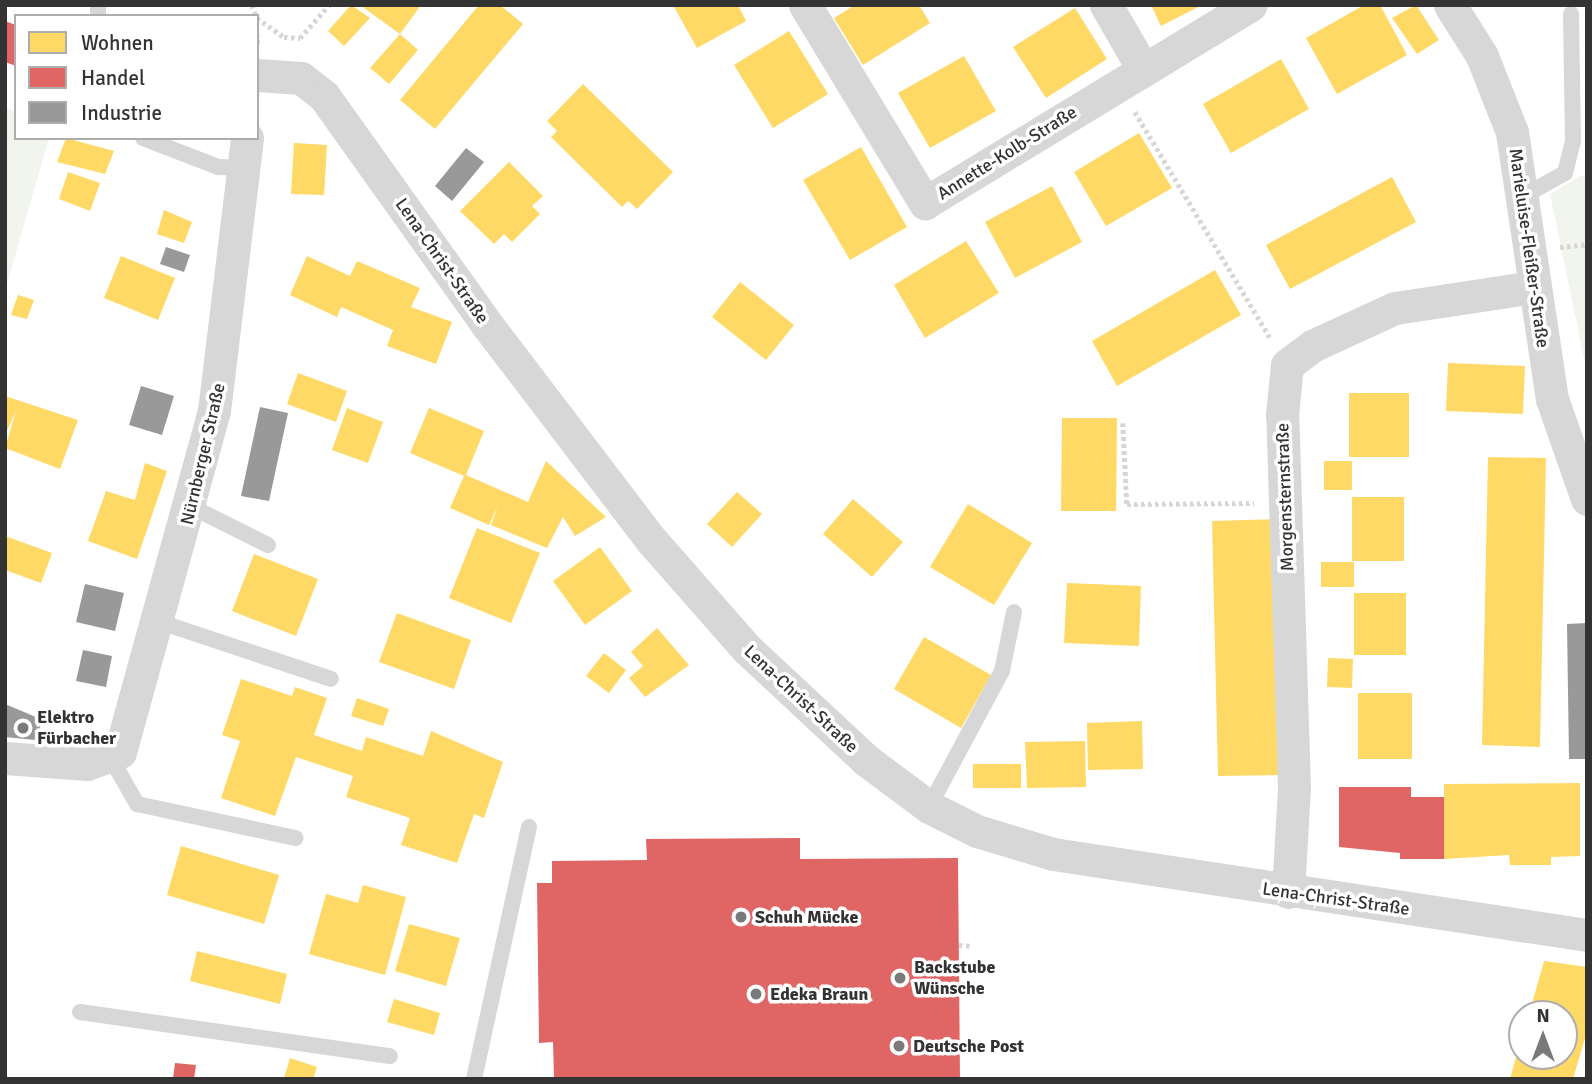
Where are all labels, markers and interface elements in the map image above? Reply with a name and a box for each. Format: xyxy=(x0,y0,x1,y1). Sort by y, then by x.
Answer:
legend xyxy=(14,14,259,140)
text: Wohnen xyxy=(81,30,154,56)
text: Handel xyxy=(81,65,145,91)
text: Industrie xyxy=(81,100,162,126)
street label: Annette-Kolb-Straße xyxy=(933,101,1081,205)
street label: Marieluise-Fleißer-Straße xyxy=(1504,147,1554,349)
street label: Lena-Christ-Straße xyxy=(391,194,493,328)
street label: Nürnberger Straße xyxy=(176,381,230,527)
street label: Morgensternstraße xyxy=(1272,423,1298,571)
street label: Lena-Christ-Straße xyxy=(739,641,863,757)
place label: Elektro Fürbacher xyxy=(37,707,116,750)
marker: Elektro Fürbacher xyxy=(15,720,31,736)
street label: Lena-Christ-Straße xyxy=(1261,878,1411,920)
place label: Schuh Mücke xyxy=(755,906,858,928)
marker: Schuh Mücke xyxy=(733,909,749,925)
place label: Backstube Wünsche xyxy=(914,957,995,1000)
marker: Backstube Wünsche xyxy=(892,970,908,986)
place label: Edeka Braun xyxy=(770,983,868,1005)
marker: Edeka Braun xyxy=(748,986,764,1002)
north arrow xyxy=(1508,1000,1578,1070)
text: N xyxy=(1536,1004,1550,1028)
place label: Deutsche Post xyxy=(913,1035,1024,1057)
marker: Deutsche Post xyxy=(891,1038,907,1054)

